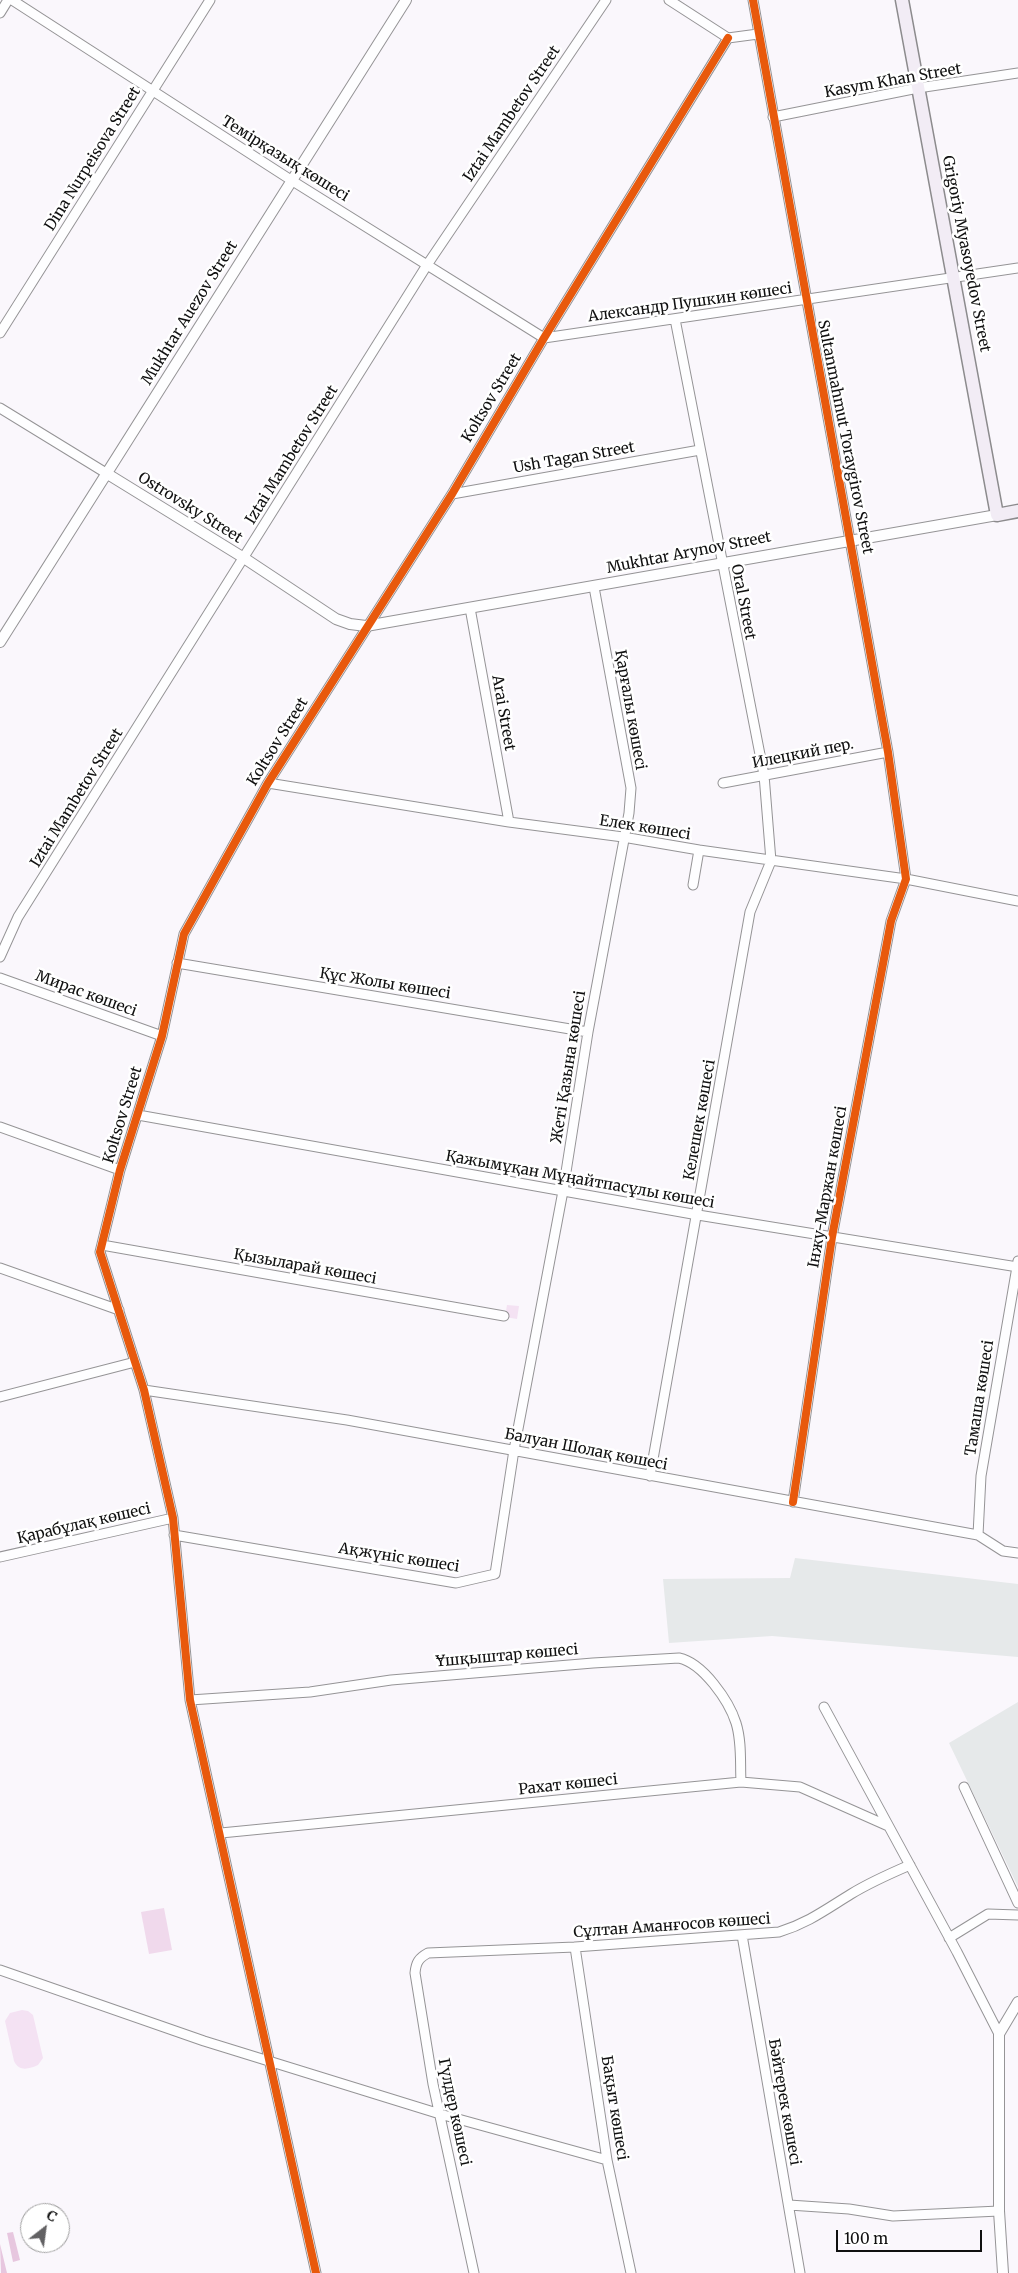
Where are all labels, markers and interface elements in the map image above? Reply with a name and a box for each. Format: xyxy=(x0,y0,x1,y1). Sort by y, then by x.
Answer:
street label: Iztai Mambetov Street xyxy=(460,43,564,185)
street label: Kasym Khan Street xyxy=(823,60,963,102)
street label: Dina Nurpeisova Street xyxy=(41,84,145,234)
street label: Темірқазық көшесі xyxy=(218,112,352,206)
street label: Grigoriy Myasoyedov Street xyxy=(938,154,994,354)
street label: Mukhtar Auezov Street xyxy=(138,238,242,388)
street label: Александр Пушкин көшесі xyxy=(587,280,793,326)
street label: Sultanmahmut Toraygirov Street xyxy=(813,318,877,556)
street label: Koltsov Street xyxy=(458,350,526,446)
street label: Iztai Mambetov Street xyxy=(242,382,342,528)
street label: Ush Tagan Street xyxy=(512,438,636,478)
street label: Ostrovsky Street xyxy=(135,469,245,547)
street label: Mukhtar Arynov Street xyxy=(605,528,773,578)
street label: Oral Street xyxy=(727,563,759,641)
street label: Қарғалы көшесі xyxy=(611,649,649,771)
street label: Arai Street xyxy=(487,674,519,752)
street label: Koltsov Street xyxy=(244,695,312,789)
street label: Iztai Mambetov Street xyxy=(27,725,127,871)
street label: Илецкий пер. xyxy=(751,735,855,773)
street label: Елек көшесі xyxy=(598,812,692,844)
street label: Құс Жолы көшесі xyxy=(318,965,452,1003)
street label: Мирас көшесі xyxy=(33,967,139,1021)
street label: Жеті Қазына көшесі xyxy=(548,989,590,1145)
street label: Келешек көшесі xyxy=(680,1058,720,1182)
street label: Koltsov Street xyxy=(100,1064,146,1166)
street label: Інжу-Маржан көшесі xyxy=(805,1105,851,1269)
street label: Қажымұқан Мұңайтпасұлы көшесі xyxy=(444,1147,716,1213)
street label: Қызыларай көшесі xyxy=(232,1246,378,1288)
street label: Тамаша көшесі xyxy=(962,1339,998,1457)
street label: Балуан Шолақ көшесі xyxy=(503,1425,669,1475)
street label: Қарабұлақ көшесі xyxy=(15,1500,153,1548)
street label: Ақжүніс көшесі xyxy=(337,1540,461,1576)
street label: Ұшқыштар көшесі xyxy=(435,1641,579,1671)
street label: Рахат көшесі xyxy=(518,1771,618,1799)
street label: Сұлтан Аманғосов көшесі xyxy=(573,1910,771,1942)
street label: Бәйтерек көшесі xyxy=(764,2037,804,2167)
street label: Бақыт көшесі xyxy=(597,2054,631,2162)
street label: Гүлдер көшесі xyxy=(434,2056,474,2168)
north arrow xyxy=(20,2203,70,2253)
text: С xyxy=(43,2206,61,2226)
scale bar xyxy=(838,2220,984,2252)
text: 100 m xyxy=(844,2229,888,2248)

